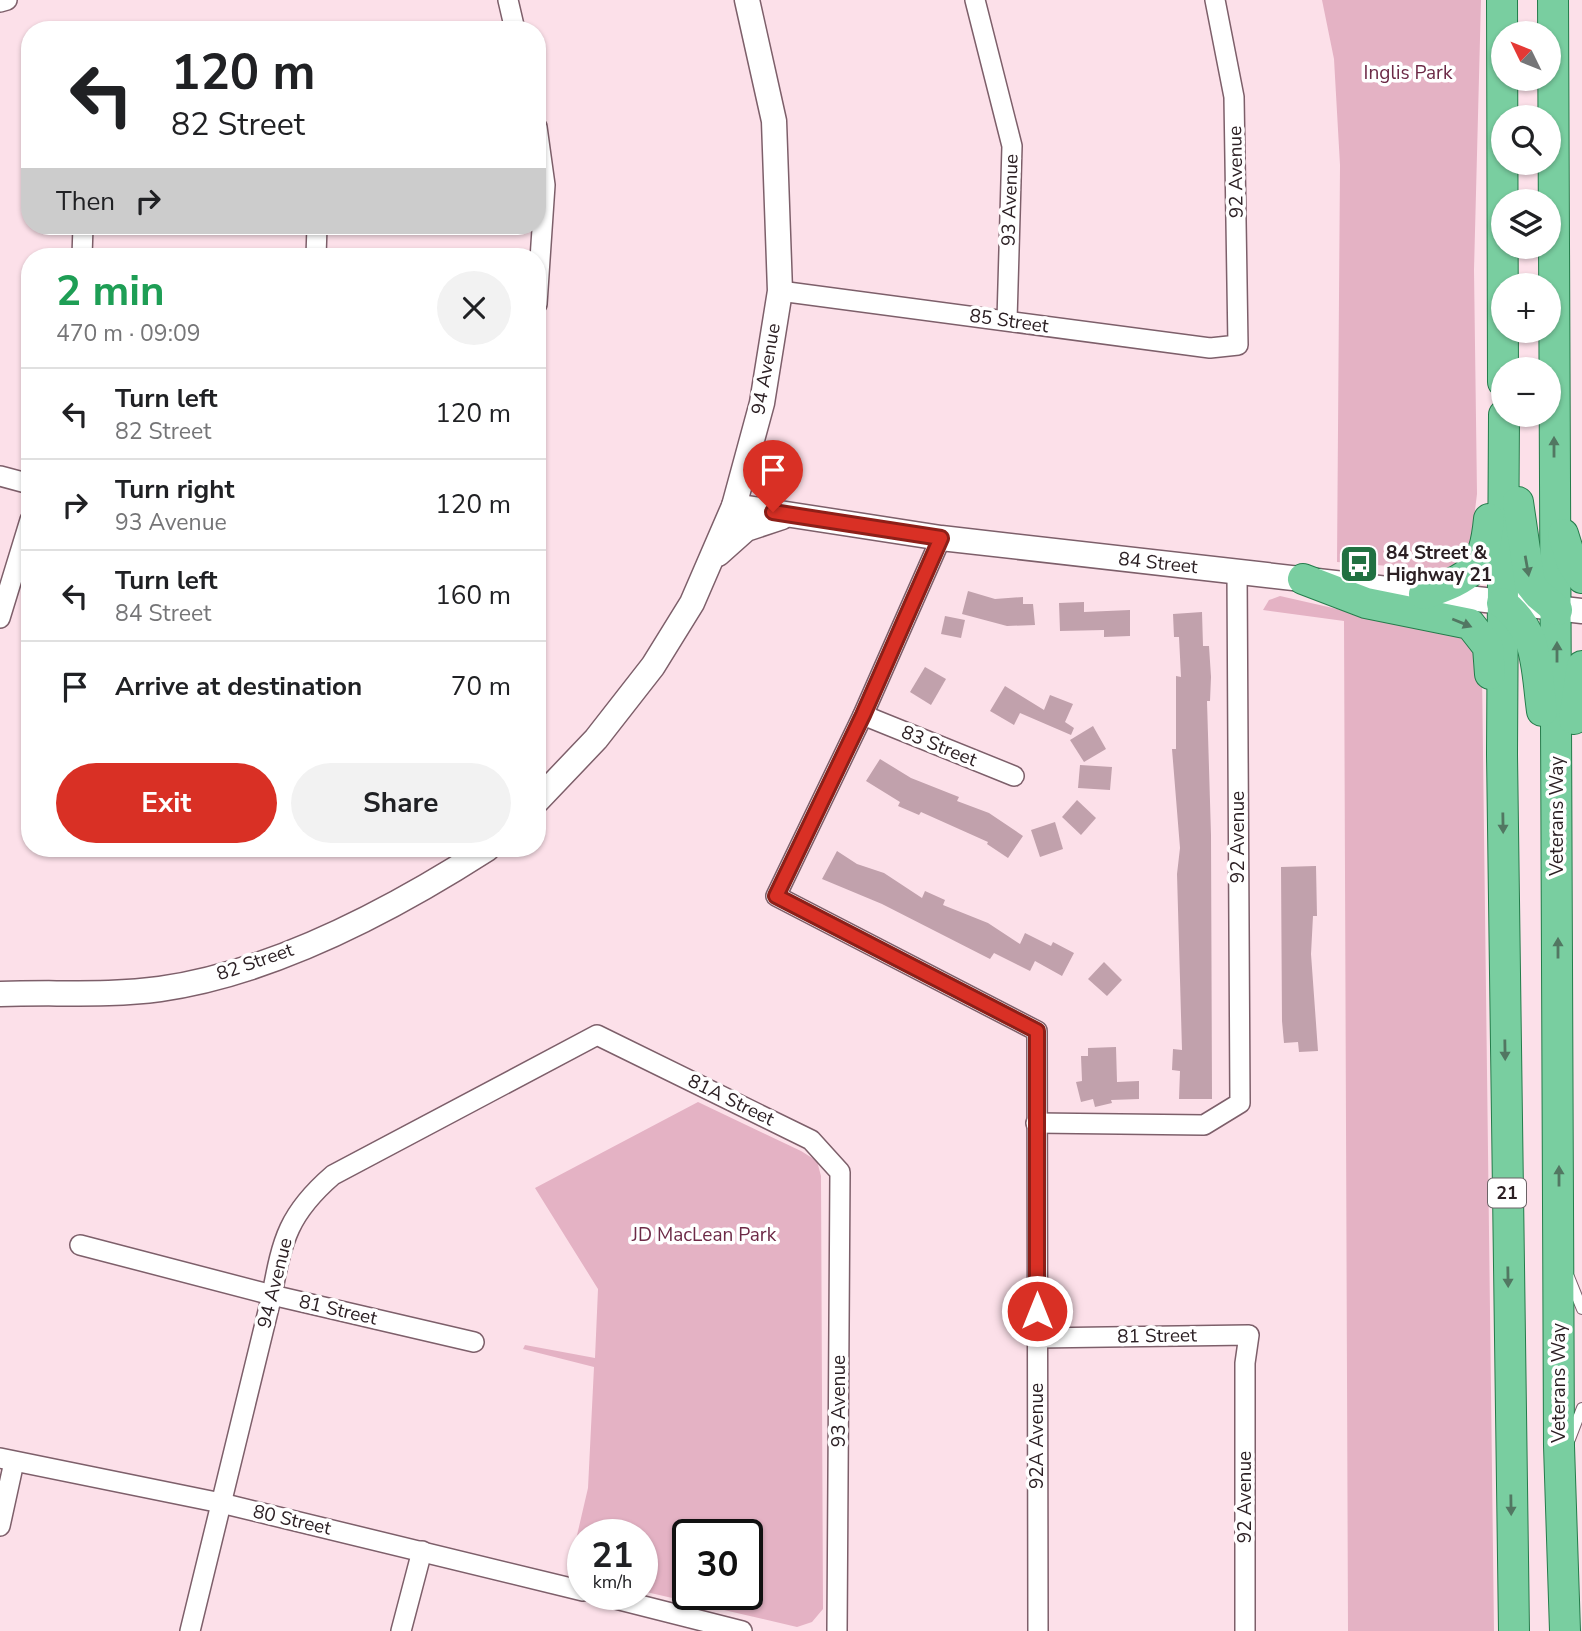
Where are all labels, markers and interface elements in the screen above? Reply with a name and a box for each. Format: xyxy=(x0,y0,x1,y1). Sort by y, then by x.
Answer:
north arrow xyxy=(1491,21,1561,91)
map controls xyxy=(1491,21,1561,427)
text: 120 m xyxy=(171,39,315,106)
icon: left xyxy=(56,49,147,140)
park label: Inglis Park xyxy=(1364,60,1453,86)
text: 82 Street xyxy=(171,103,305,146)
button: search xyxy=(1491,105,1561,175)
street label: 92 Avenue xyxy=(1222,126,1250,218)
street label: 93 Avenue xyxy=(995,153,1025,247)
icon: right xyxy=(129,182,167,220)
text: Then xyxy=(56,184,115,219)
button: layers xyxy=(1491,189,1561,259)
text: 2 min xyxy=(56,263,165,320)
button: close xyxy=(437,271,511,345)
button: + xyxy=(1491,273,1561,343)
street label: 85 Street xyxy=(968,303,1051,339)
text: 470 m · 09:09 xyxy=(56,318,201,349)
street label: 94 Avenue xyxy=(745,321,787,417)
button: − xyxy=(1491,357,1561,427)
text: Turn left xyxy=(115,381,218,416)
icon: left xyxy=(56,395,94,433)
text: 120 m xyxy=(435,396,511,431)
text: 82 Street xyxy=(115,416,211,447)
one-way arrow xyxy=(1548,436,1560,458)
pin xyxy=(743,440,803,512)
icon: arrive xyxy=(754,451,792,489)
text: Turn right xyxy=(115,472,234,507)
icon: right xyxy=(56,486,94,524)
text: 120 m xyxy=(435,487,511,522)
text: 93 Avenue xyxy=(115,507,227,538)
place label: 84 Street & Highway 21 xyxy=(1386,540,1492,588)
bus stop icon: 84 Street & Highway 21 xyxy=(1338,543,1380,585)
street label: 84 Street xyxy=(1117,546,1199,580)
one-way arrow xyxy=(1521,555,1532,577)
text: Turn left xyxy=(115,563,218,598)
icon: left xyxy=(56,577,94,615)
text: 160 m xyxy=(435,578,511,613)
text: 84 Street xyxy=(115,598,211,629)
one-way arrow xyxy=(1452,617,1473,628)
one-way arrow xyxy=(1551,641,1563,663)
icon: arrive xyxy=(56,668,94,706)
text: Arrive at destination xyxy=(115,669,362,704)
text: 70 m xyxy=(451,669,511,704)
street label: 83 Street xyxy=(897,719,981,773)
street label: Veterans Way xyxy=(1544,756,1570,877)
button: Exit xyxy=(56,763,277,843)
button: Share xyxy=(291,763,511,843)
street label: 92 Avenue xyxy=(1225,791,1251,883)
one-way arrow xyxy=(1497,812,1509,834)
street label: 82 Street xyxy=(213,937,297,987)
one-way arrow xyxy=(1552,937,1564,959)
one-way arrow xyxy=(1500,1039,1511,1061)
street label: 81A Street xyxy=(683,1068,779,1132)
one-way arrow xyxy=(1553,1164,1565,1186)
road number: 21 xyxy=(1488,1178,1526,1208)
park label: JD MacLean Park xyxy=(631,1222,777,1248)
street label: 94 Avenue xyxy=(251,1235,299,1331)
one-way arrow xyxy=(1502,1267,1514,1289)
position arrow xyxy=(1000,1274,1074,1348)
street label: 81 Street xyxy=(296,1288,380,1332)
street label: 81 Street xyxy=(1117,1322,1197,1350)
street label: Veterans Way xyxy=(1546,1323,1572,1444)
street label: 93 Avenue xyxy=(826,1355,852,1447)
street label: 92A Avenue xyxy=(1024,1383,1050,1489)
street label: 92 Avenue xyxy=(1232,1451,1258,1543)
one-way arrow xyxy=(1505,1494,1517,1516)
street label: 80 Street xyxy=(250,1498,334,1542)
speed limit sign: 30 xyxy=(672,1519,763,1610)
text: 21 xyxy=(591,1532,634,1579)
text: km/h xyxy=(593,1570,632,1594)

